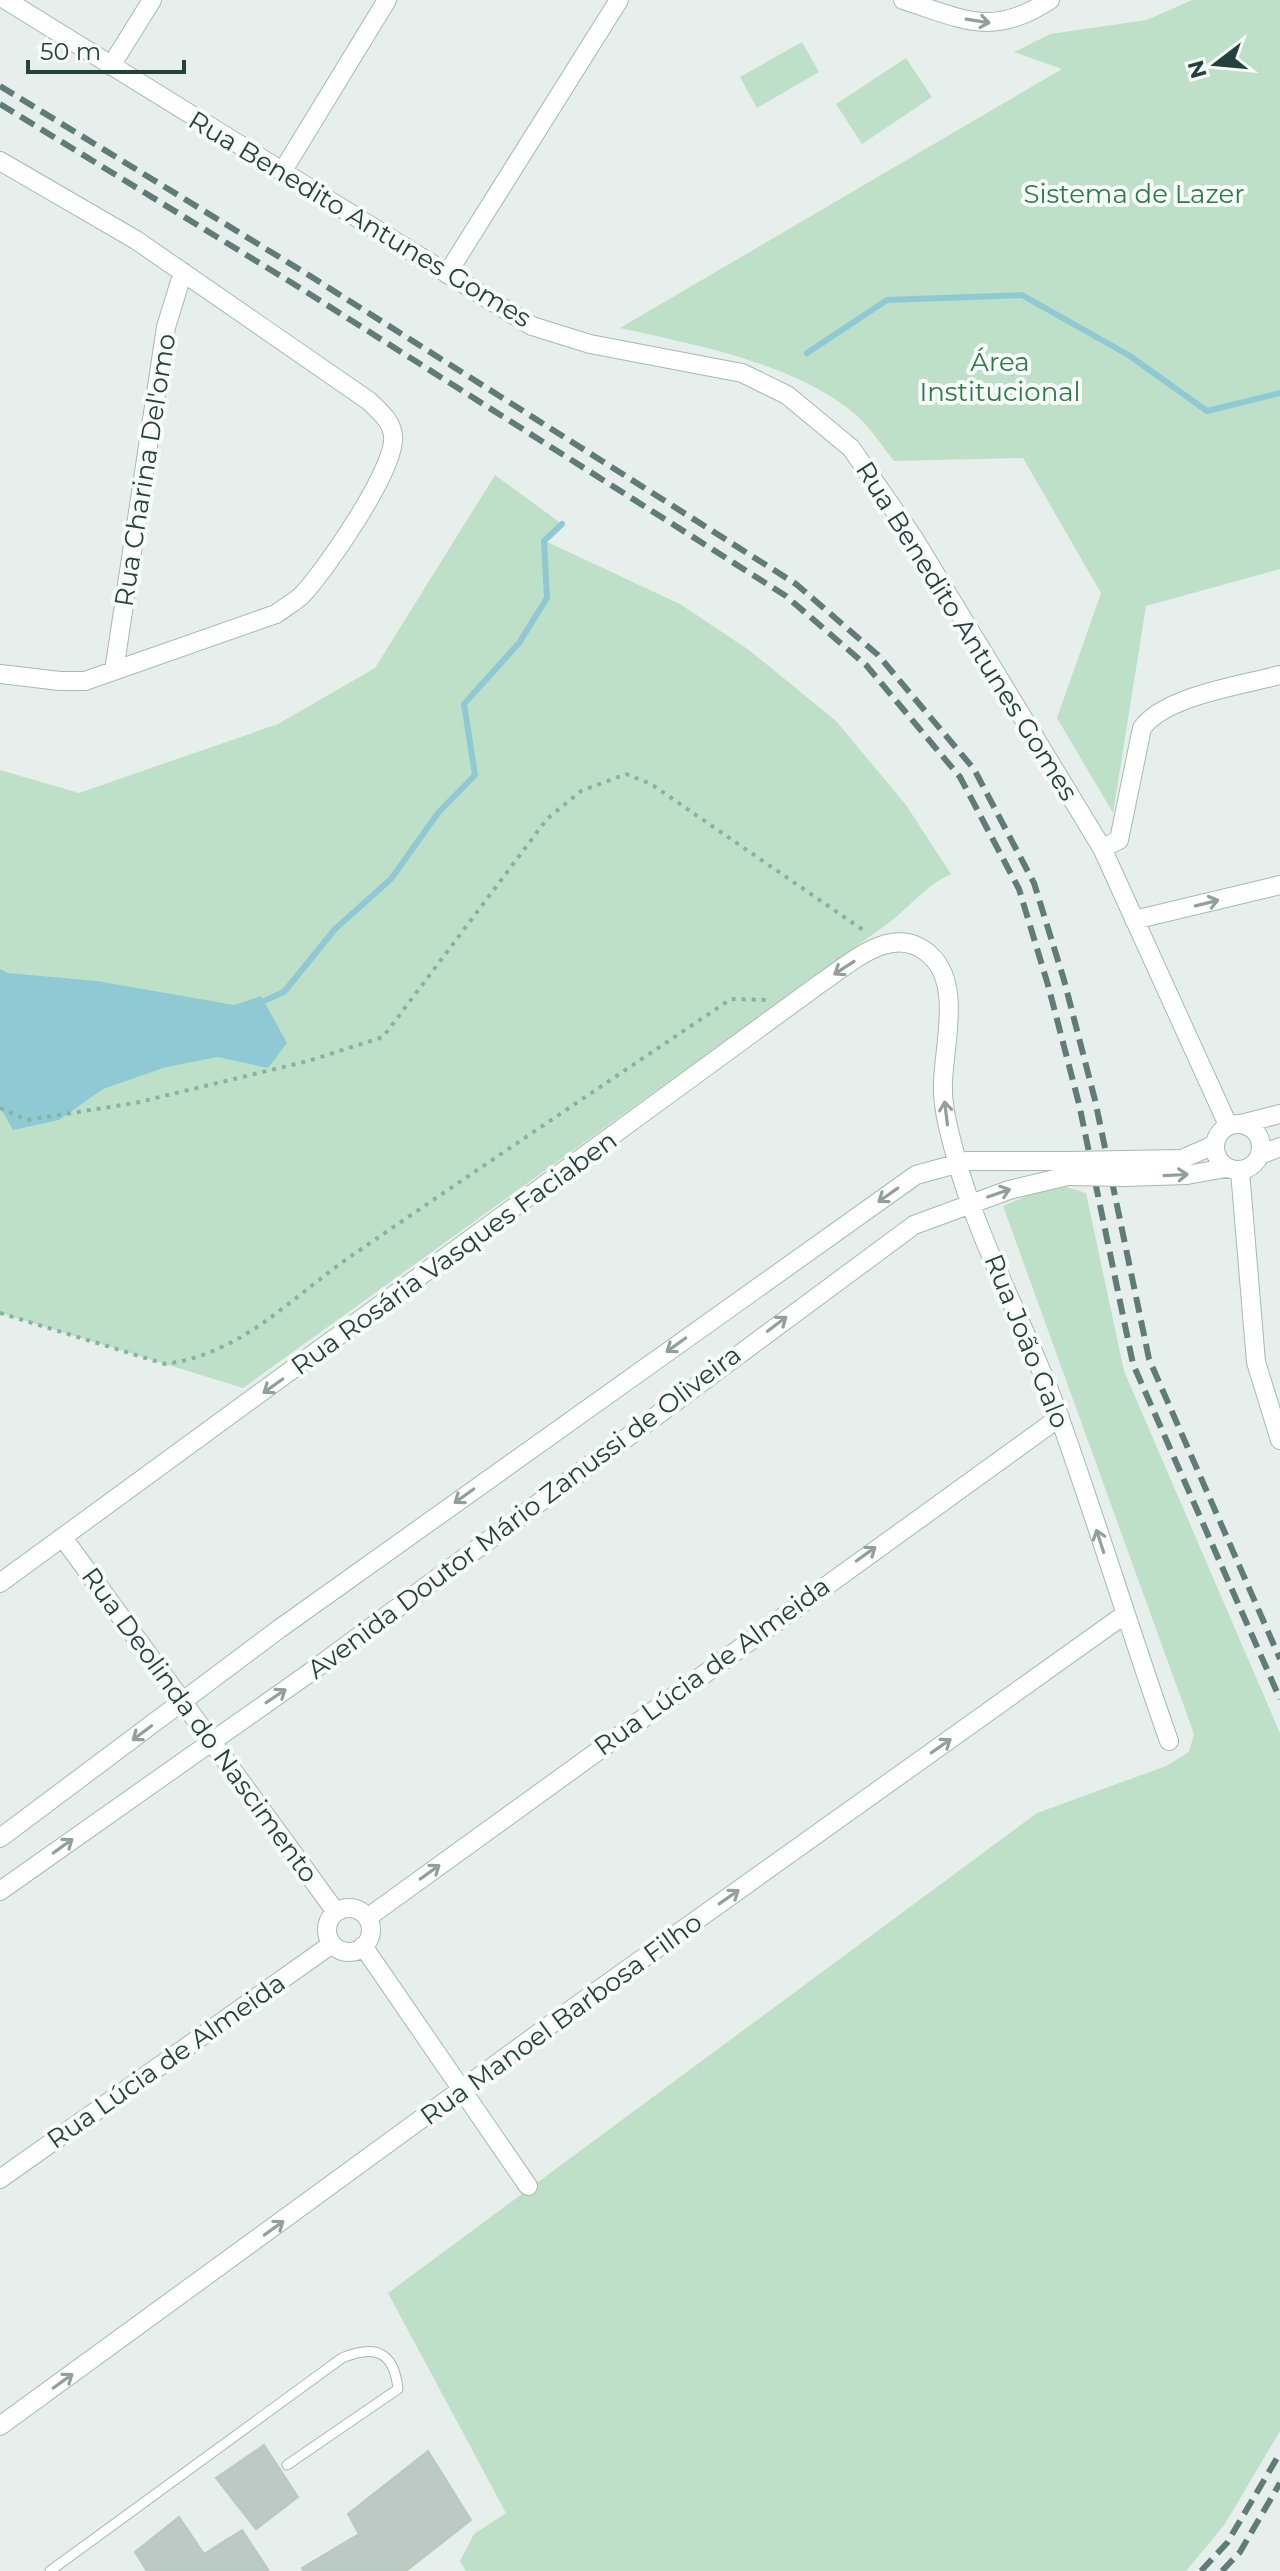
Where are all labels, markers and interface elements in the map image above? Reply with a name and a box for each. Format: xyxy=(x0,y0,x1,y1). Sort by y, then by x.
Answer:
one-way arrow xyxy=(965,15,990,30)
scale bar xyxy=(28,24,184,74)
north arrow xyxy=(1176,24,1256,104)
text: 50 m xyxy=(40,37,101,66)
text: N xyxy=(1182,57,1213,82)
street label: Rua Benedito Antunes Gomes xyxy=(183,104,537,334)
park label: Sistema de Lazer xyxy=(1023,178,1245,210)
street label: Rua Charina Del'omo xyxy=(108,331,182,609)
park label: Área Institucional xyxy=(919,346,1081,408)
street label: Rua Benedito Antunes Gomes xyxy=(849,455,1085,807)
one-way arrow xyxy=(1194,895,1219,910)
one-way arrow xyxy=(833,960,856,976)
one-way arrow xyxy=(938,1100,953,1127)
street label: Rua Rosária Vasques Faciaben xyxy=(285,1124,623,1382)
one-way arrow xyxy=(1162,1168,1189,1183)
one-way arrow xyxy=(986,1185,1011,1200)
one-way arrow xyxy=(877,1187,899,1203)
street label: Rua João Galo xyxy=(978,1249,1076,1433)
one-way arrow xyxy=(765,1315,787,1332)
one-way arrow xyxy=(666,1337,687,1354)
street label: Avenida Doutor Mário Zanussi de Oliveira xyxy=(301,1338,747,1686)
one-way arrow xyxy=(262,1377,284,1394)
one-way arrow xyxy=(454,1488,476,1505)
one-way arrow xyxy=(1092,1529,1106,1554)
one-way arrow xyxy=(855,1546,877,1562)
street label: Rua Deolinda do Nascimento xyxy=(75,1561,325,1889)
street label: Rua Lúcia de Almeida xyxy=(588,1570,836,1762)
one-way arrow xyxy=(264,1688,286,1704)
one-way arrow xyxy=(131,1724,153,1741)
one-way arrow xyxy=(929,1738,951,1754)
one-way arrow xyxy=(52,1838,74,1854)
one-way arrow xyxy=(418,1864,440,1880)
one-way arrow xyxy=(717,1889,739,1905)
street label: Rua Manoel Barbosa Filho xyxy=(414,1906,708,2132)
street label: Rua Lúcia de Almeida xyxy=(41,1967,291,2155)
one-way arrow xyxy=(263,2220,284,2237)
one-way arrow xyxy=(52,2372,74,2389)

